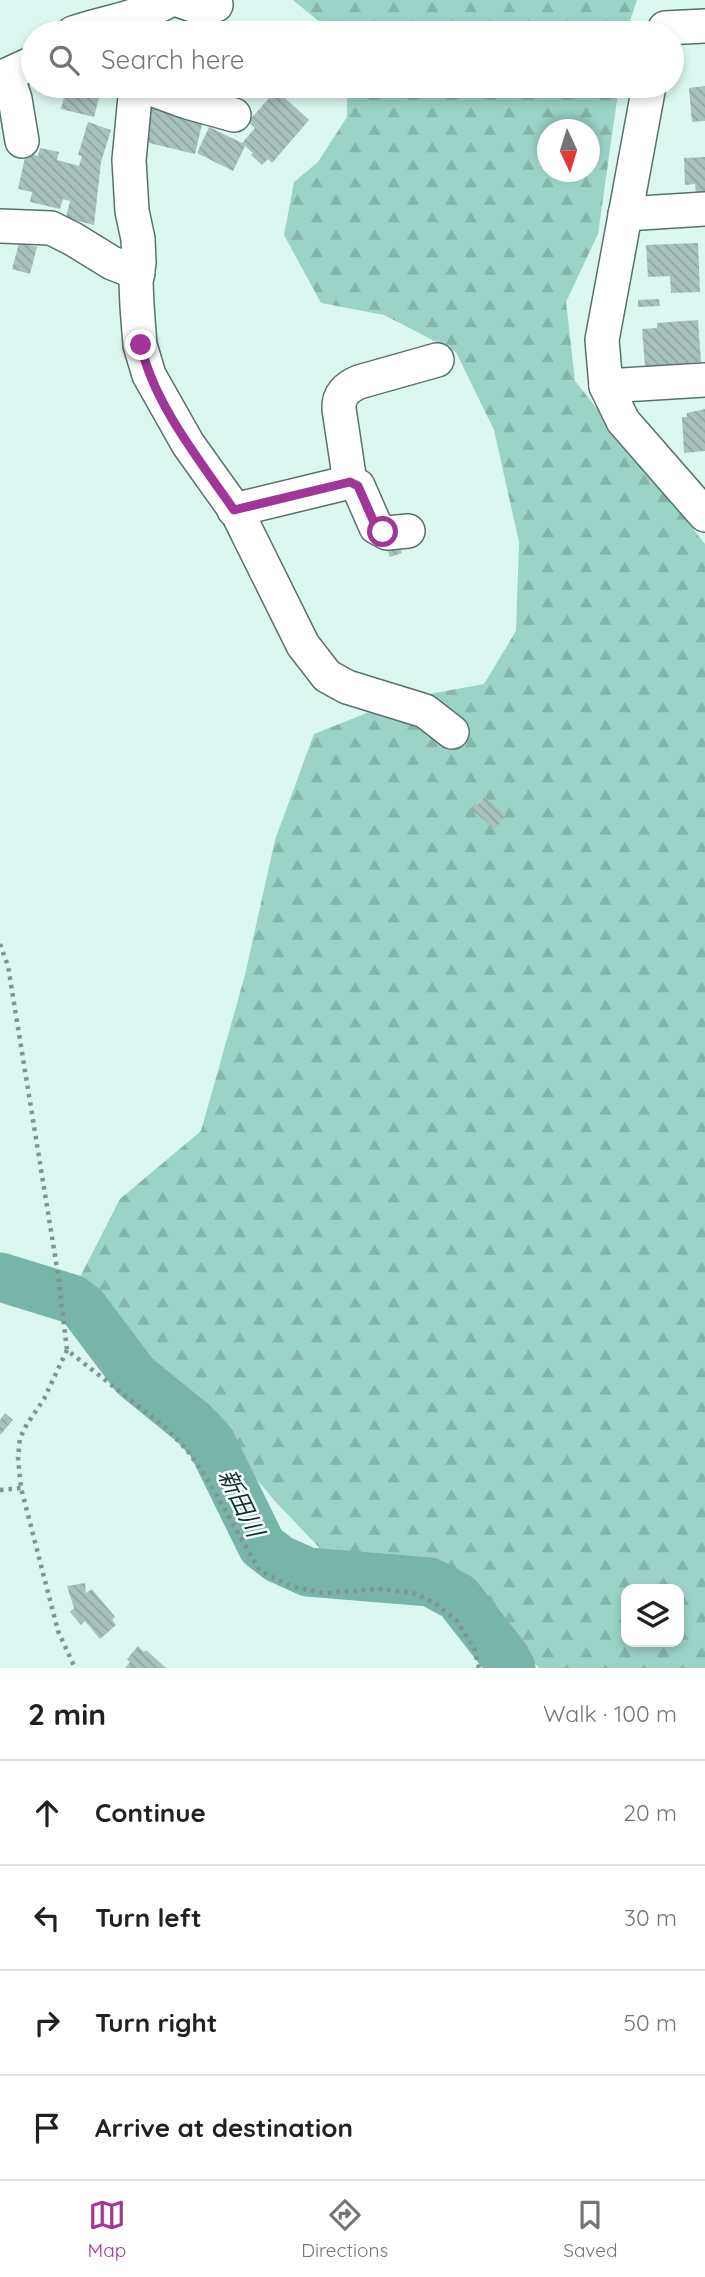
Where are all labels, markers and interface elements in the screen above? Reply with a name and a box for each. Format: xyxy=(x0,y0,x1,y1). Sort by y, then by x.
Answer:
search box xyxy=(21,21,684,98)
icon: search xyxy=(45,41,83,79)
text: Search here xyxy=(101,43,245,76)
north arrow xyxy=(537,119,600,182)
route end xyxy=(125,329,156,360)
route start xyxy=(367,516,398,547)
water label: 新田川 xyxy=(213,1464,272,1544)
map controls xyxy=(621,1584,684,1647)
button: layers xyxy=(621,1584,684,1647)
text: 2 min xyxy=(28,1695,106,1733)
text: Walk · 100 m xyxy=(543,1699,677,1728)
icon: ahead xyxy=(28,1794,66,1832)
text: Continue xyxy=(95,1796,206,1829)
text: 20 m xyxy=(623,1798,677,1827)
icon: left xyxy=(28,1899,66,1937)
text: Turn left xyxy=(95,1901,202,1934)
text: 30 m xyxy=(624,1903,677,1932)
icon: right xyxy=(28,2004,66,2042)
text: Turn right xyxy=(95,2006,217,2039)
text: 50 m xyxy=(624,2008,677,2037)
icon: arrive xyxy=(28,2109,66,2147)
text: Arrive at destination xyxy=(95,2111,353,2144)
tab: Map xyxy=(88,2196,126,2262)
tab: Directions xyxy=(301,2196,388,2262)
tab: Saved xyxy=(563,2196,618,2262)

